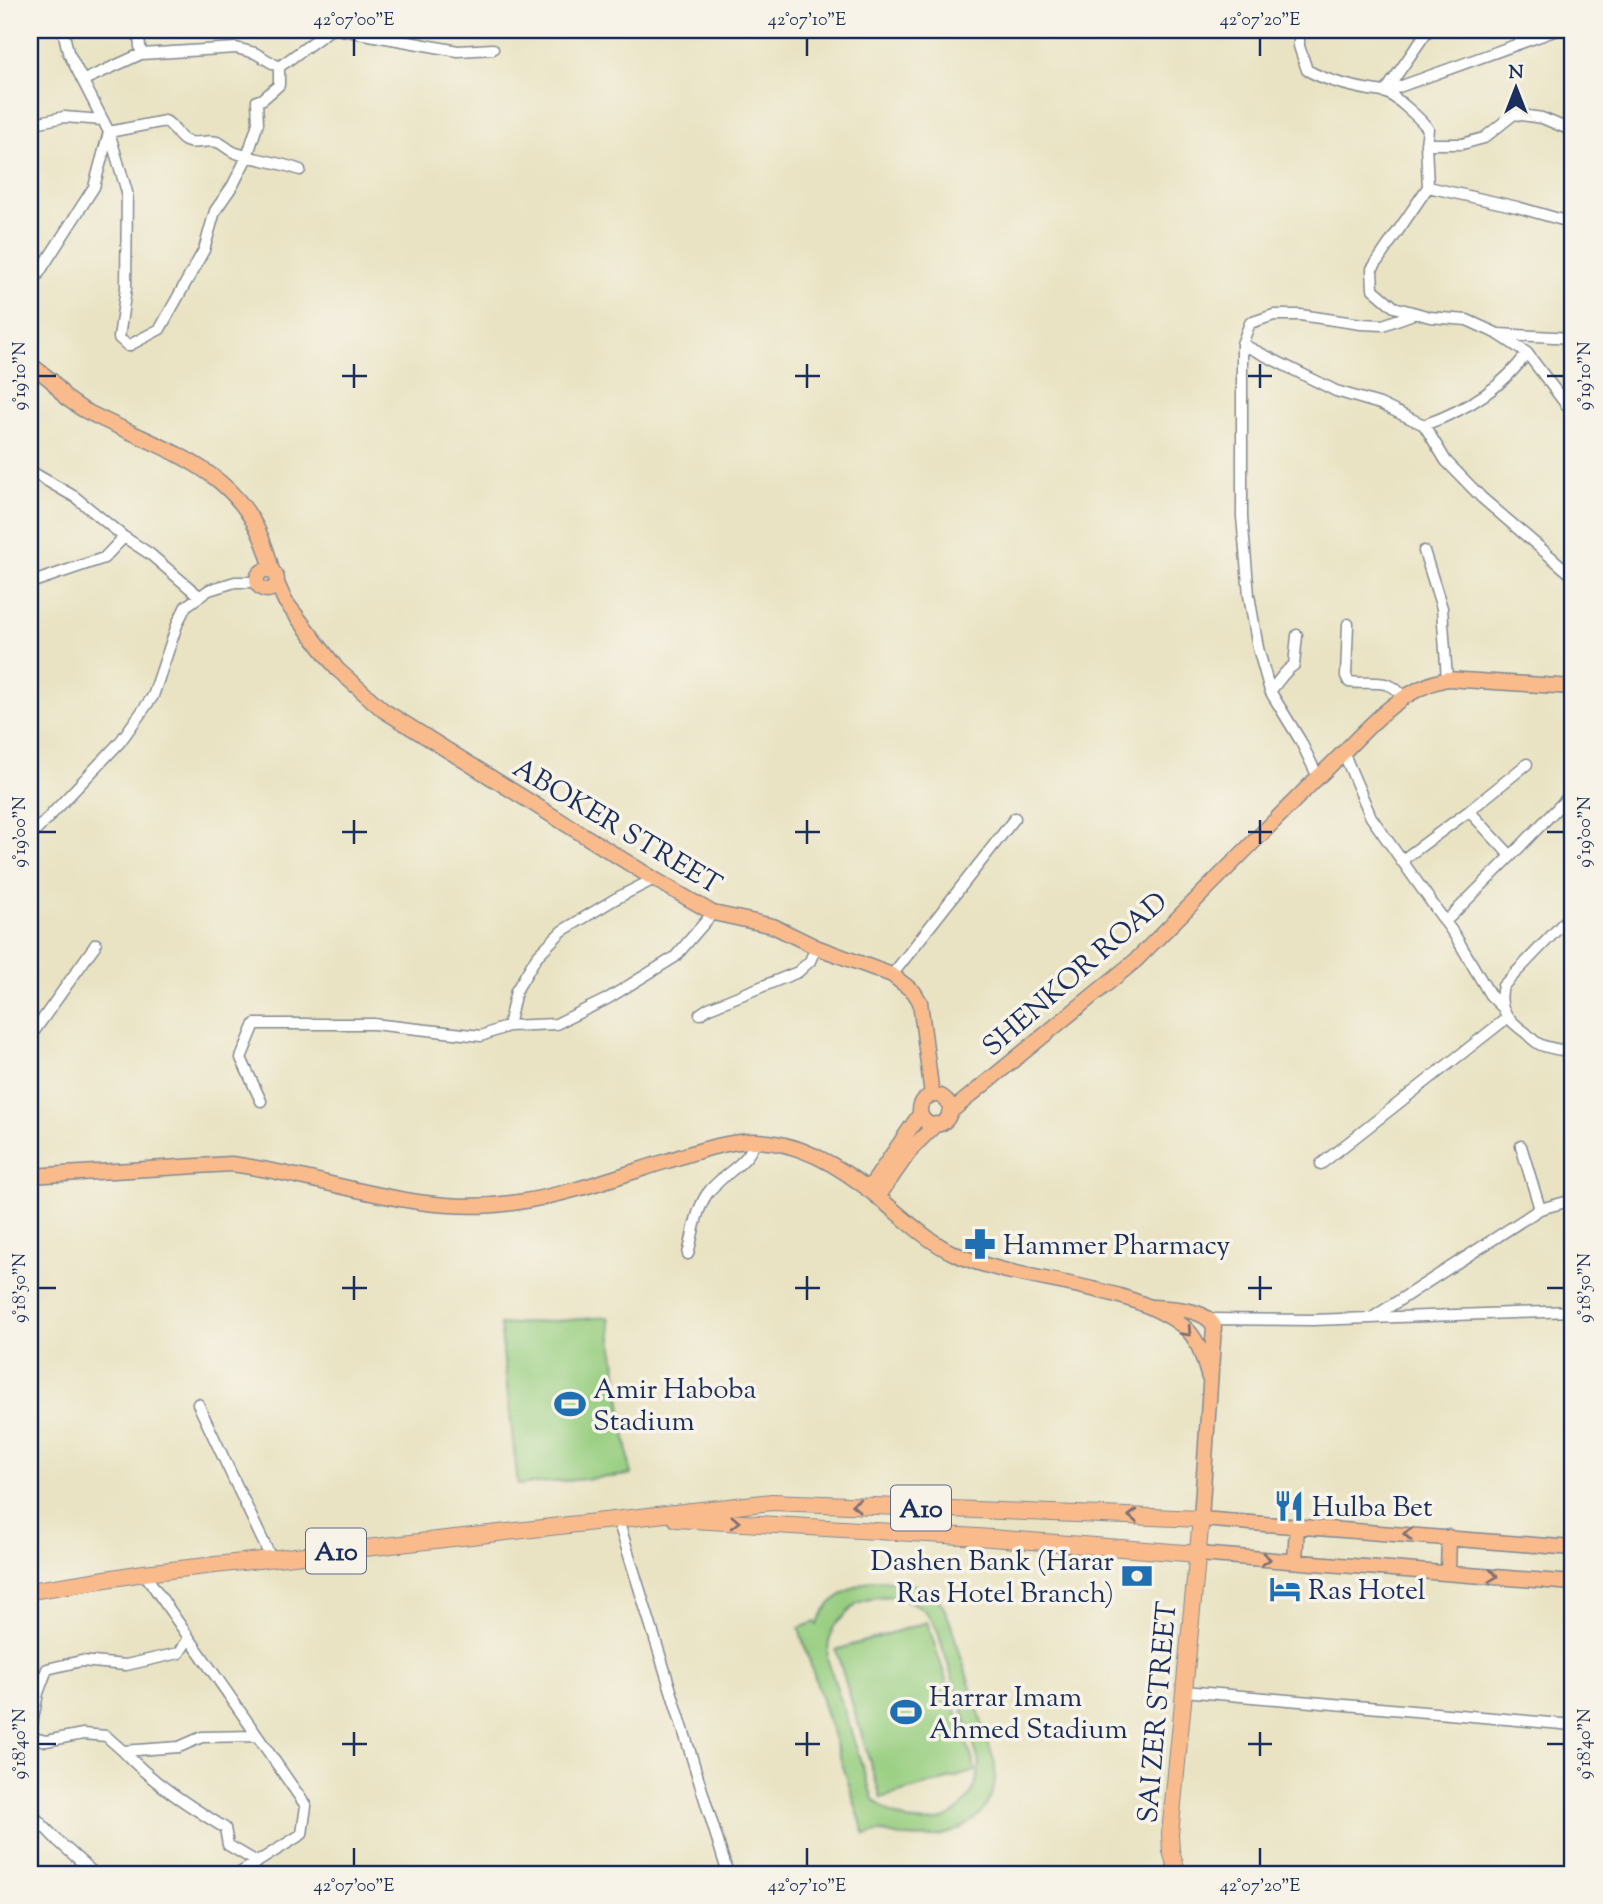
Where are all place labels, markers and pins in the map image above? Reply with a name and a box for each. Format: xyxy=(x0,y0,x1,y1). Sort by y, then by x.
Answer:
pharmacy icon: Hammer Pharmacy xyxy=(963,1227,997,1261)
place label: Hammer Pharmacy xyxy=(1003,1227,1230,1267)
place label: Amir Haboba Stadium xyxy=(593,1371,757,1443)
sports icon: Amir Haboba Stadium xyxy=(553,1387,587,1421)
restaurant icon: Hulba Bet xyxy=(1272,1489,1306,1523)
place label: Hulba Bet xyxy=(1312,1489,1433,1529)
place label: Dashen Bank (Harar Ras Hotel Branch) xyxy=(871,1543,1114,1615)
bank icon: Dashen Bank (Harar Ras Hotel Branch) xyxy=(1120,1559,1154,1593)
hotel icon: Ras Hotel xyxy=(1268,1572,1302,1606)
place label: Ras Hotel xyxy=(1308,1572,1426,1612)
place label: Harrar Imam Ahmed Stadium xyxy=(929,1679,1128,1751)
sports icon: Harrar Imam Ahmed Stadium xyxy=(889,1695,923,1729)

